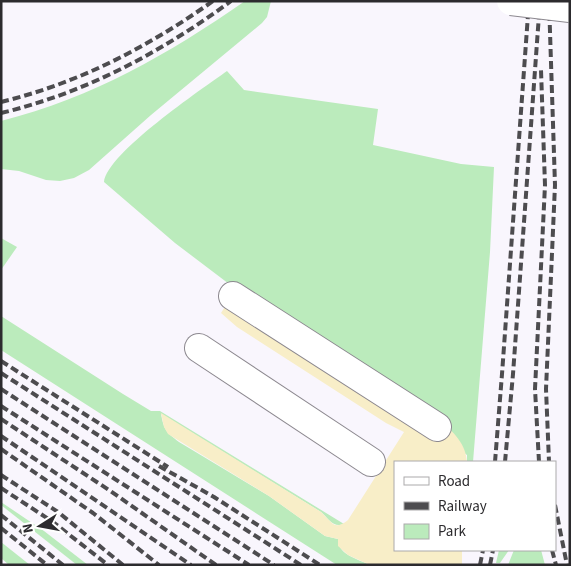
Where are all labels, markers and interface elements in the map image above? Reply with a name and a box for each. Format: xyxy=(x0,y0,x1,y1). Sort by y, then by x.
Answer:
legend xyxy=(394,461,556,551)
text: Road xyxy=(438,471,470,492)
text: Railway xyxy=(438,496,487,517)
north arrow xyxy=(15,501,65,551)
text: Park xyxy=(438,521,467,542)
text: N xyxy=(18,522,39,535)

